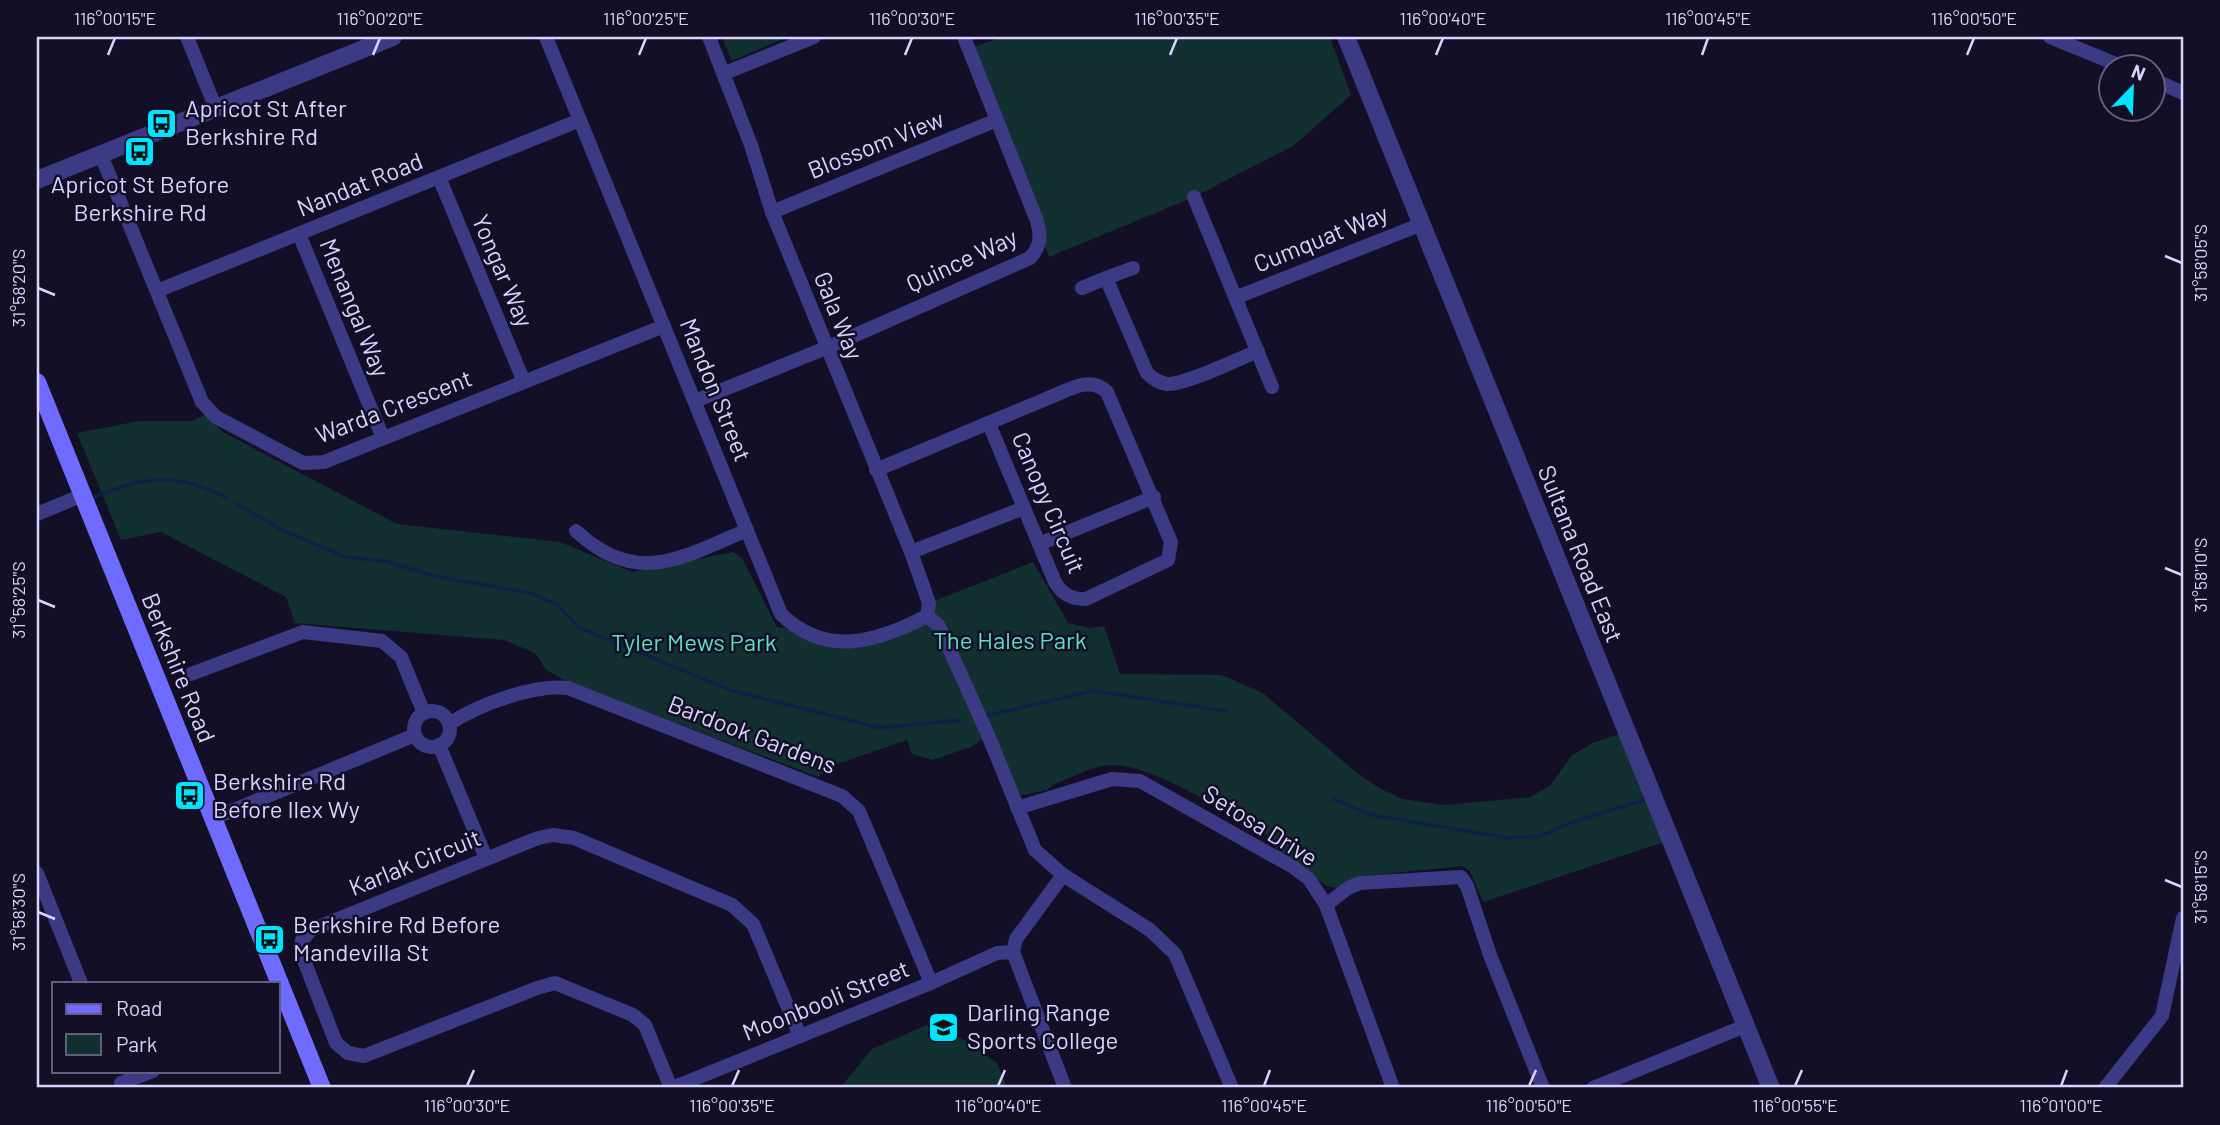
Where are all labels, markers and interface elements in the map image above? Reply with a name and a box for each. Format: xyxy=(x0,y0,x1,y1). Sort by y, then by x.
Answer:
text: 116°00'15"E xyxy=(74,7,156,29)
text: 116°00'20"E xyxy=(337,7,423,29)
text: 116°00'25"E xyxy=(603,7,689,29)
text: 116°00'30"E xyxy=(869,7,955,29)
text: 116°00'35"E xyxy=(1134,7,1220,29)
text: 116°00'40"E xyxy=(1399,7,1487,29)
text: 116°00'45"E xyxy=(1665,7,1751,29)
text: 116°00'50"E xyxy=(1931,7,2017,29)
north arrow xyxy=(2098,52,2168,122)
text: N xyxy=(2129,59,2149,85)
place label: Apricot St After Berkshire Rd xyxy=(185,93,347,150)
street label: Blossom View xyxy=(803,103,948,184)
bus stop icon: Apricot St After Berkshire Rd xyxy=(145,106,179,140)
bus stop icon: Apricot St Before Berkshire Rd xyxy=(123,134,157,168)
street label: Nandat Road xyxy=(292,145,427,222)
place label: Apricot St Before Berkshire Rd xyxy=(51,169,229,226)
street label: Cumquat Way xyxy=(1249,198,1392,278)
street label: Yongar Way xyxy=(467,210,540,331)
street label: Quince Way xyxy=(901,221,1021,298)
text: 31°58'05"S xyxy=(2189,224,2211,302)
street label: Menangal Way xyxy=(314,234,396,381)
text: 31°58'20"S xyxy=(7,249,29,327)
street label: Gala Way xyxy=(809,267,870,364)
street label: Mandon Street xyxy=(675,314,758,465)
street label: Warda Crescent xyxy=(311,362,476,449)
street label: Canopy Circuit xyxy=(1007,427,1092,578)
street label: Sultana Road East xyxy=(1533,461,1630,646)
text: 31°58'10"S xyxy=(2189,537,2211,613)
text: 31°58'25"S xyxy=(7,561,29,639)
street label: Berkshire Road xyxy=(136,589,223,746)
park label: The Hales Park xyxy=(933,625,1087,654)
park label: Tyler Mews Park xyxy=(611,627,777,656)
street label: Bardook Gardens xyxy=(664,688,841,779)
place label: Berkshire Rd Before Ilex Wy xyxy=(213,766,360,823)
street label: Setosa Drive xyxy=(1198,778,1324,872)
bus stop icon: Berkshire Rd Before Ilex Wy xyxy=(173,779,207,813)
street label: Karlak Circuit xyxy=(344,822,485,901)
text: 31°58'15"S xyxy=(2189,850,2211,924)
text: 31°58'30"S xyxy=(7,873,29,951)
place label: Berkshire Rd Before Mandevilla St xyxy=(293,909,500,966)
bus stop icon: Berkshire Rd Before Mandevilla St xyxy=(253,922,287,956)
street label: Moonbooli Street xyxy=(738,953,913,1046)
legend xyxy=(52,982,280,1072)
text: Road xyxy=(116,995,162,1020)
place label: Darling Range Sports College xyxy=(967,997,1118,1054)
school or university icon: Darling Range Sports College xyxy=(927,1010,961,1044)
text: Park xyxy=(116,1031,157,1056)
text: 116°00'30"E xyxy=(424,1094,510,1116)
text: 116°00'35"E xyxy=(689,1094,775,1116)
text: 116°00'40"E xyxy=(954,1094,1042,1116)
text: 116°00'45"E xyxy=(1221,1094,1307,1116)
text: 116°00'50"E xyxy=(1486,1094,1572,1116)
text: 116°00'55"E xyxy=(1752,1094,1838,1116)
text: 116°01'00"E xyxy=(2019,1094,2103,1116)

